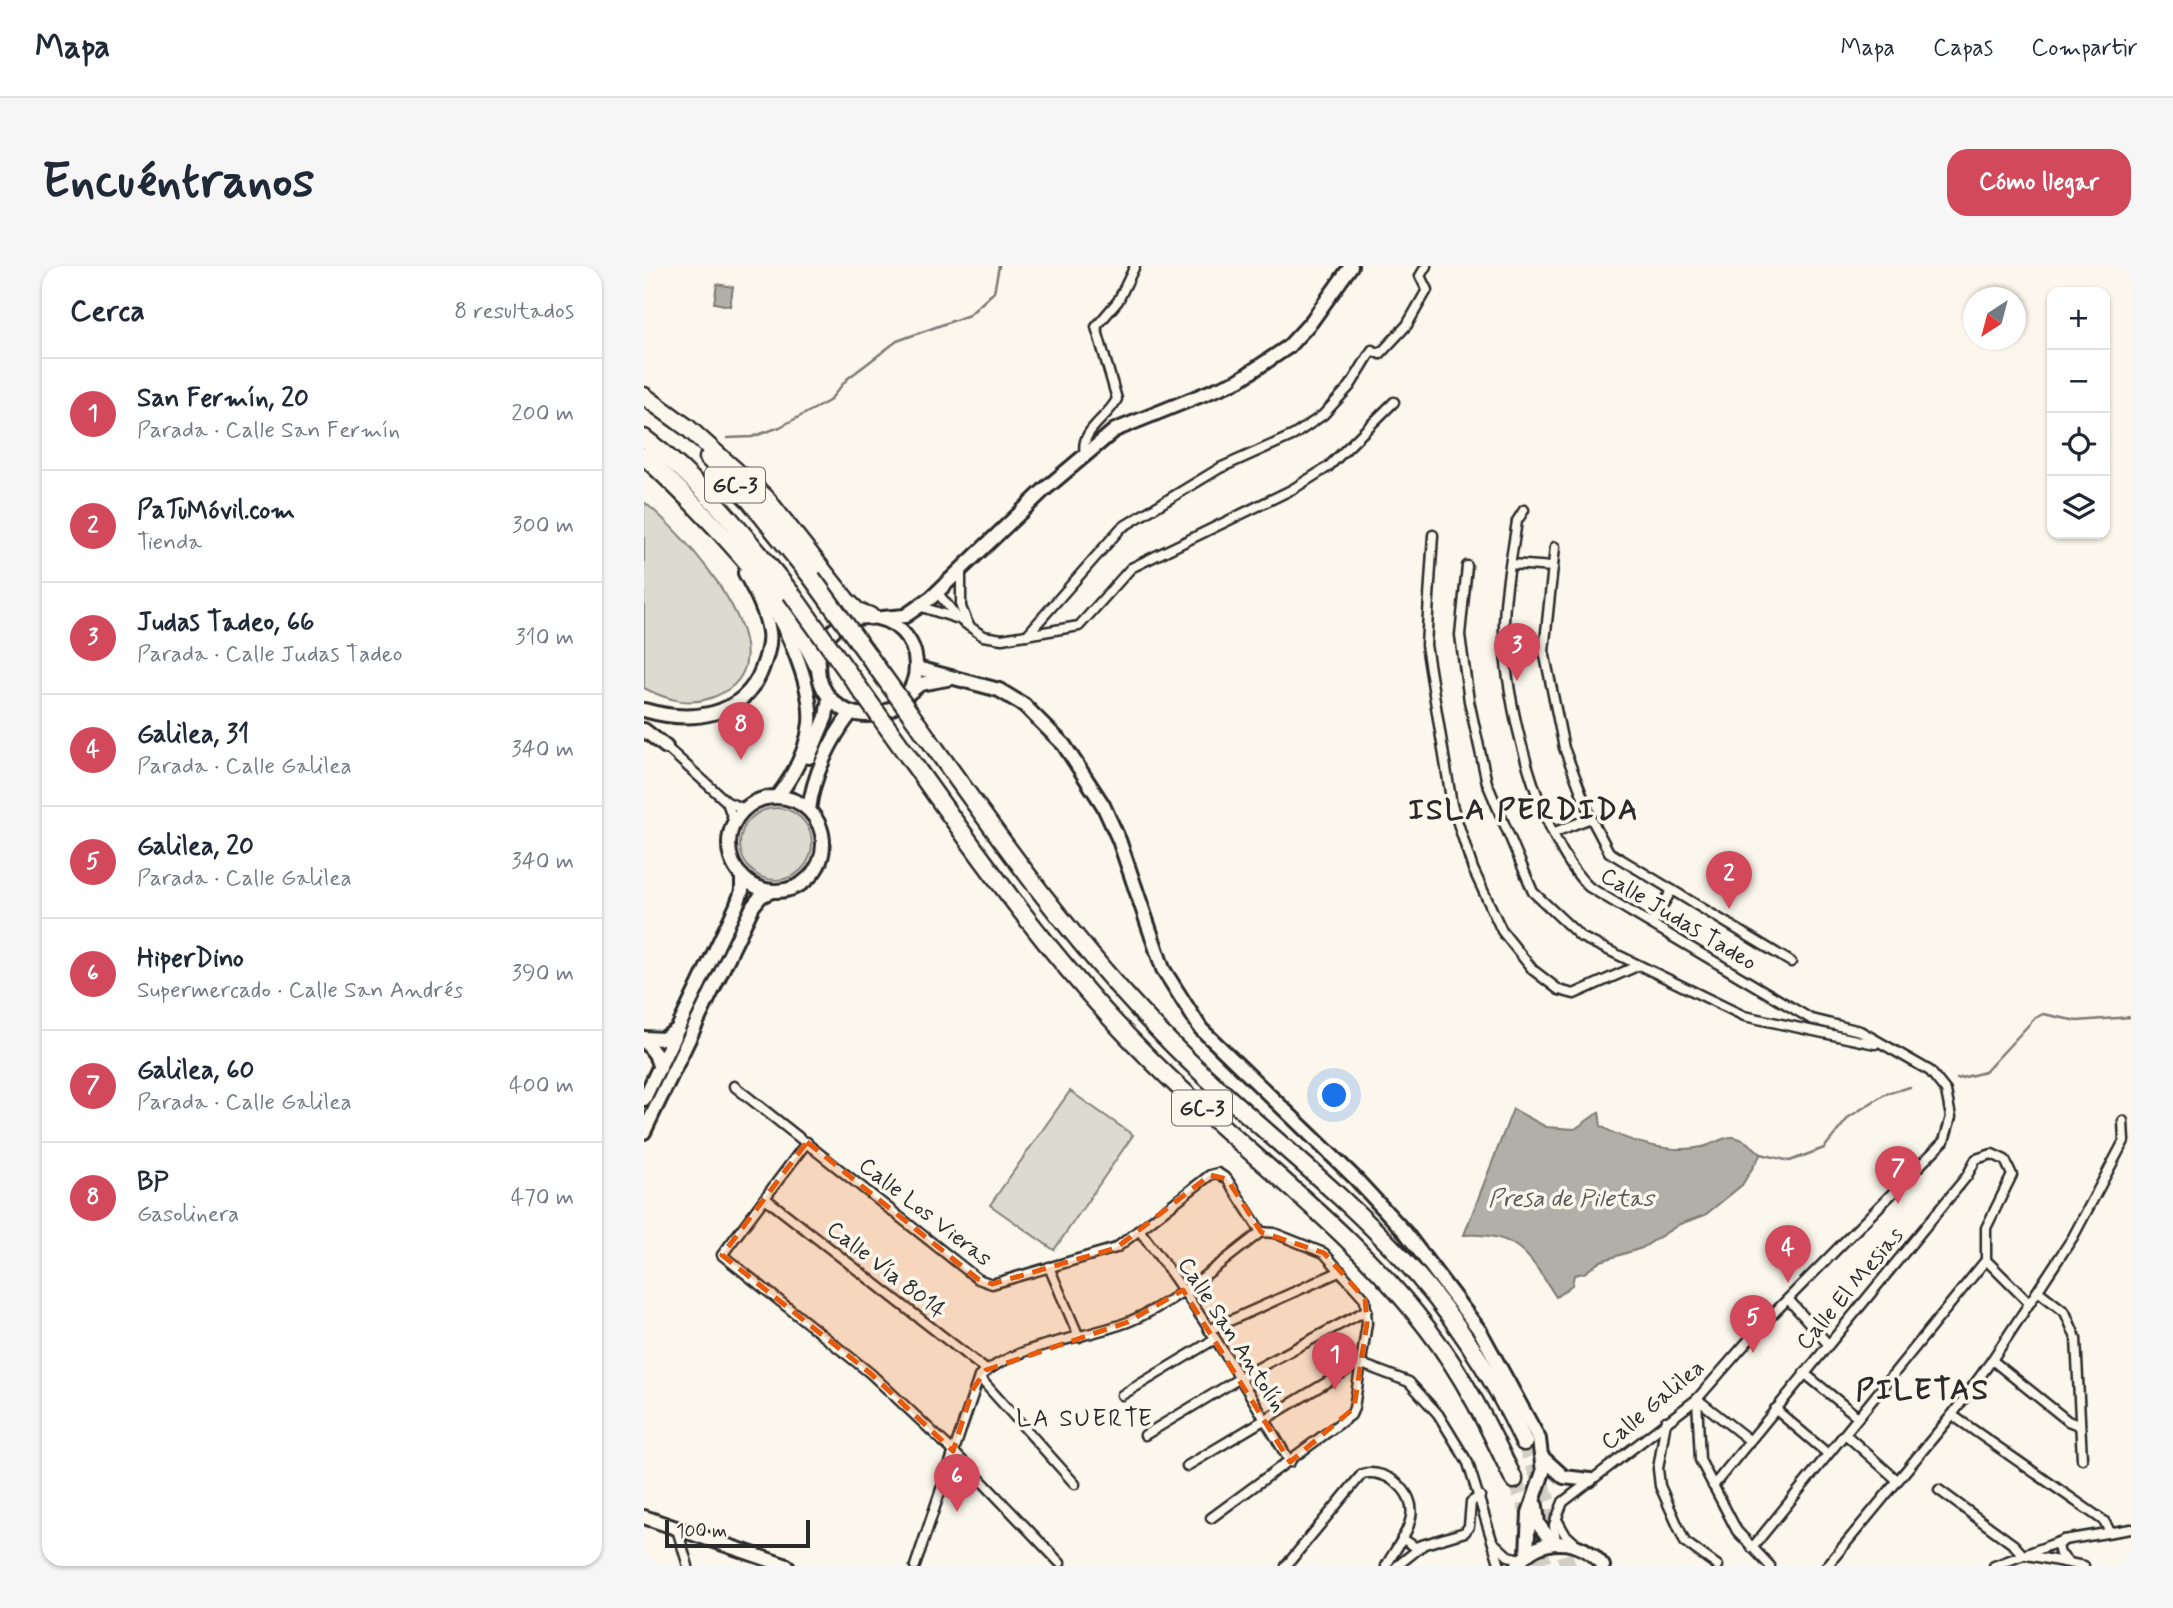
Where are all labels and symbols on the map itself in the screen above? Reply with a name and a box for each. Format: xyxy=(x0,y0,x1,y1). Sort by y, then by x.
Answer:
north arrow xyxy=(1963,287,2026,350)
road number: GC-3 xyxy=(705,468,765,502)
pin: 3 xyxy=(1494,623,1540,681)
pin: 8 xyxy=(718,702,764,760)
district label: ISLA PERDIDA xyxy=(1408,791,1640,830)
pin: 2 xyxy=(1706,851,1752,909)
street label: Calle Judas Tadeo xyxy=(1594,861,1762,978)
your location xyxy=(1317,1078,1351,1112)
road number: GC-3 xyxy=(1172,1090,1232,1126)
pin: 7 xyxy=(1875,1146,1921,1204)
street label: Calle Los Vieras xyxy=(852,1151,998,1274)
water label: Presa de Piletas xyxy=(1488,1184,1656,1215)
street label: Calle Vía 8014 xyxy=(820,1215,952,1327)
street label: Calle El Mesias xyxy=(1790,1221,1911,1357)
pin: 4 xyxy=(1765,1225,1811,1283)
street label: Calle San Antolín xyxy=(1170,1252,1293,1418)
pin: 5 xyxy=(1730,1295,1776,1353)
pin: 1 xyxy=(1312,1332,1358,1390)
street label: Calle Galilea xyxy=(1595,1353,1711,1458)
district label: PILETAS xyxy=(1856,1371,1990,1410)
district label: LA SUERTE xyxy=(1016,1404,1154,1435)
pin: 6 xyxy=(934,1454,980,1512)
scale bar xyxy=(665,1517,810,1549)

